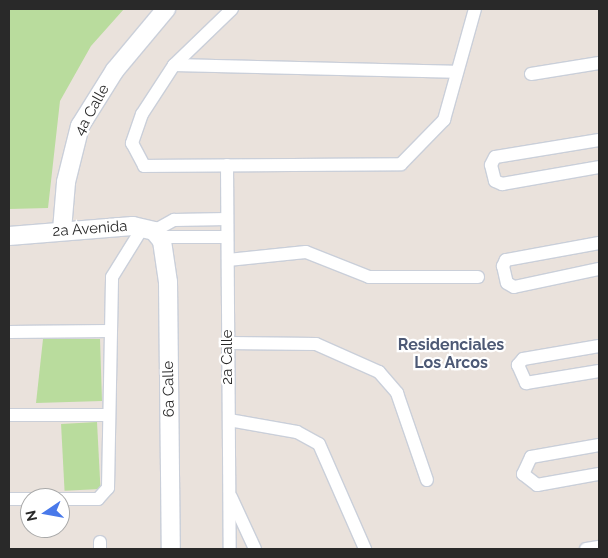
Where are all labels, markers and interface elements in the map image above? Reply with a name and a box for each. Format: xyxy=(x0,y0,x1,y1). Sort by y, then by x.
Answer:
street label: 4a Calle xyxy=(71,81,113,139)
street label: 2a Avenida xyxy=(52,217,128,241)
street label: 2a Calle xyxy=(219,329,237,385)
district label: Residenciales Los Arcos xyxy=(398,335,504,373)
street label: 6a Calle xyxy=(160,361,178,417)
north arrow xyxy=(20,488,70,538)
text: N xyxy=(22,509,40,523)

